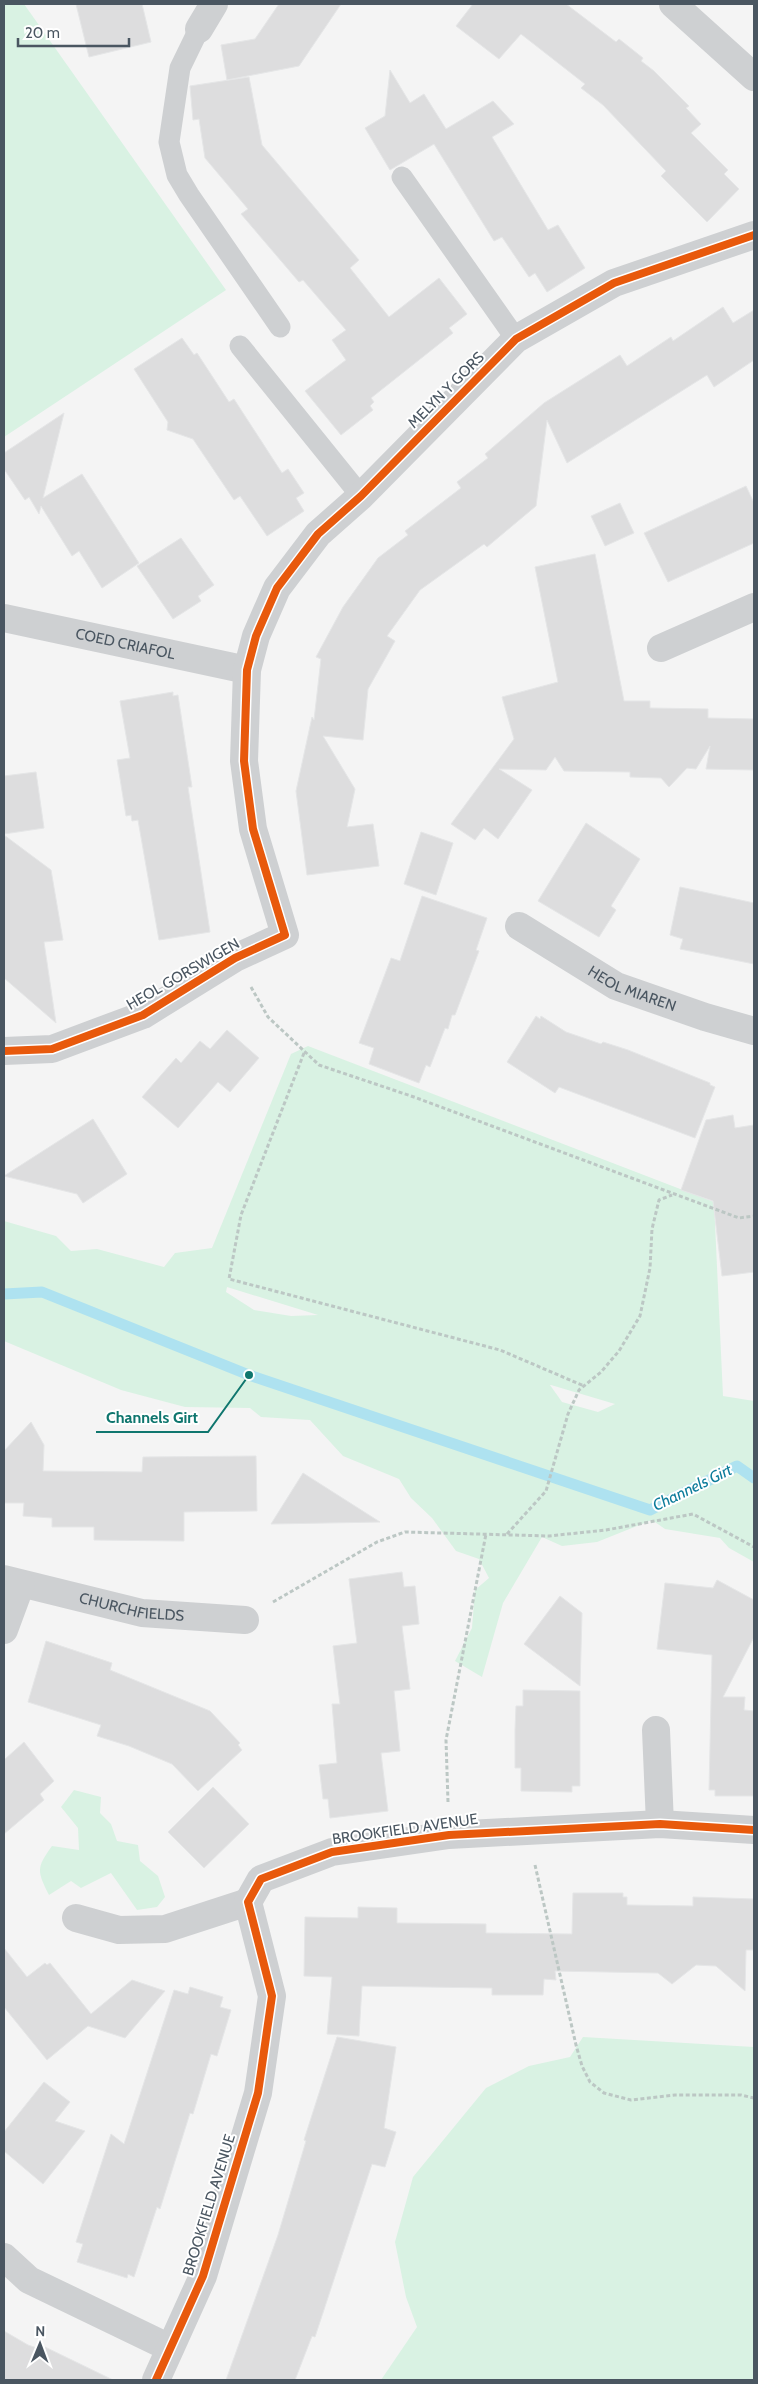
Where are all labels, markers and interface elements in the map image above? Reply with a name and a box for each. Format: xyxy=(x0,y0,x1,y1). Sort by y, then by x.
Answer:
scale bar xyxy=(18,15,129,47)
text: 20 m xyxy=(25,24,60,42)
street label: MELYN Y GORS xyxy=(404,348,488,432)
street label: COED CRIAFOL xyxy=(74,625,177,663)
street label: HEOL GORSWIGEN xyxy=(123,934,243,1014)
street label: HEOL MIAREN xyxy=(585,962,679,1015)
callout: Channels Girt xyxy=(96,1401,208,1432)
text: Channels Girt xyxy=(106,1408,199,1427)
water label: Channels Girt xyxy=(649,1460,736,1515)
street label: CHURCHFIELDS xyxy=(77,1589,185,1625)
street label: BROOKFIELD AVENUE xyxy=(331,1810,479,1848)
street label: BROOKFIELD AVENUE xyxy=(179,2132,239,2278)
north arrow xyxy=(15,2319,65,2369)
text: N xyxy=(35,2322,45,2340)

